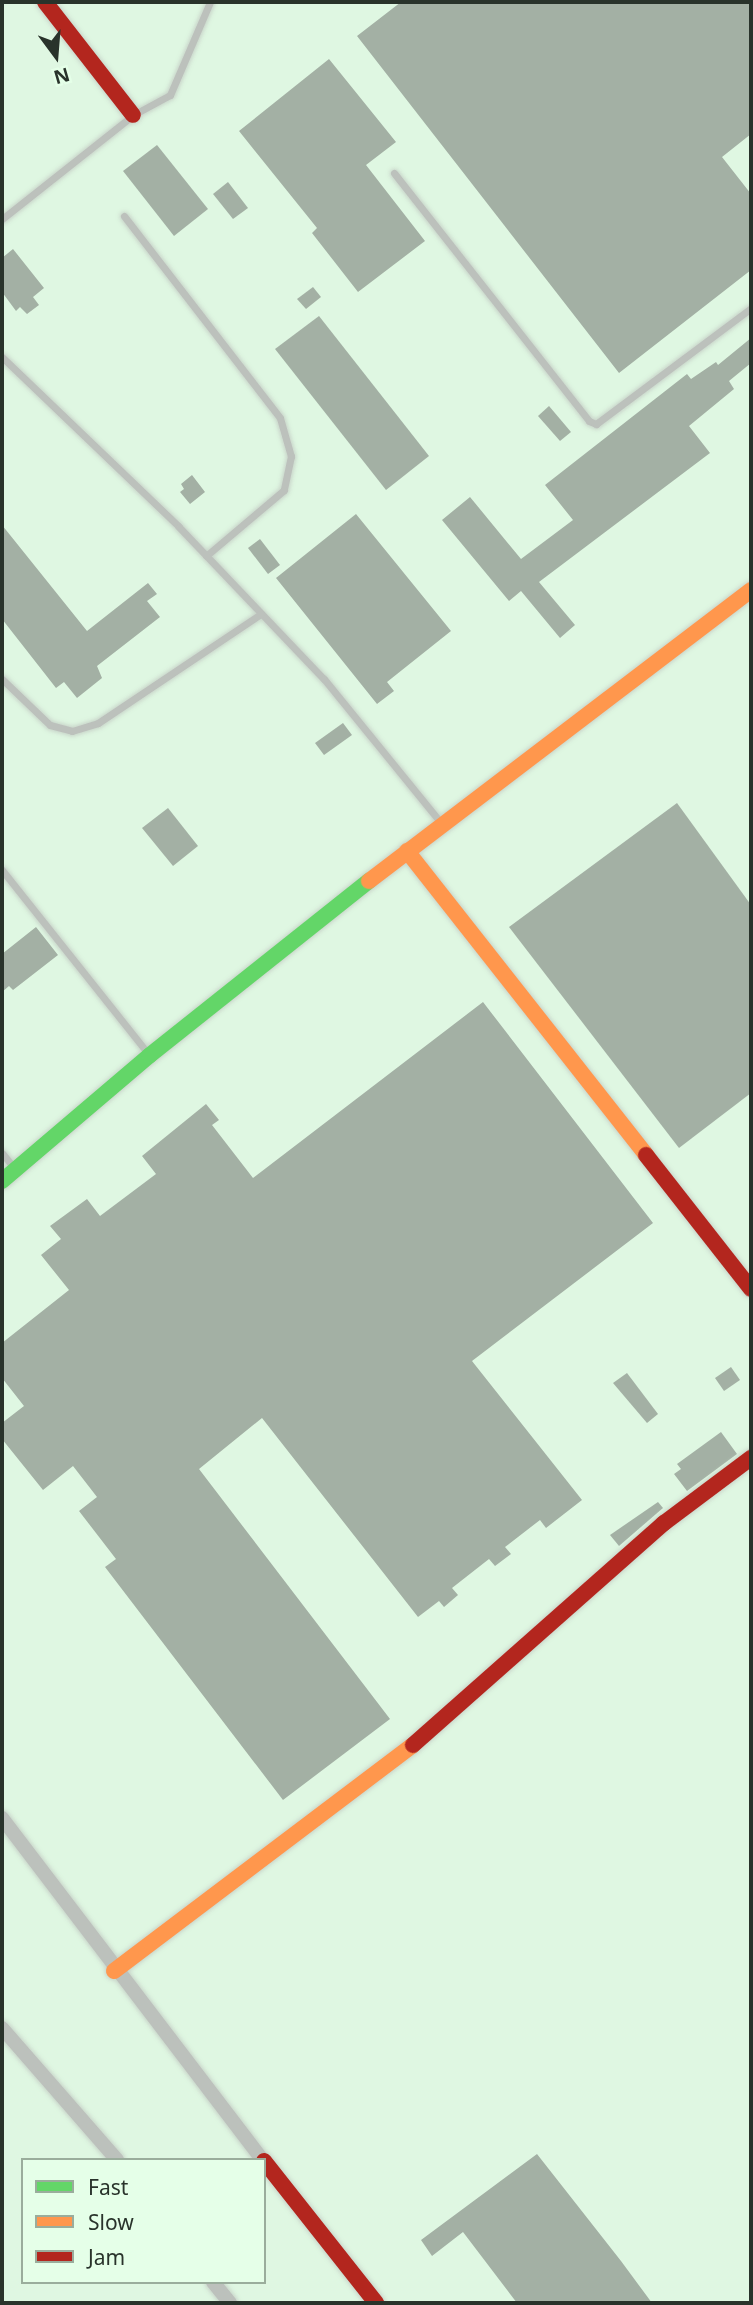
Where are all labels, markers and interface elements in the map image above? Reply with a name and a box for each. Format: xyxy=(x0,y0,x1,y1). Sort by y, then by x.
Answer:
north arrow xyxy=(21,21,91,91)
text: N xyxy=(51,62,73,91)
legend xyxy=(21,2158,266,2284)
text: Fast xyxy=(88,2173,128,2201)
text: Slow xyxy=(88,2208,134,2236)
text: Jam xyxy=(88,2243,125,2271)

